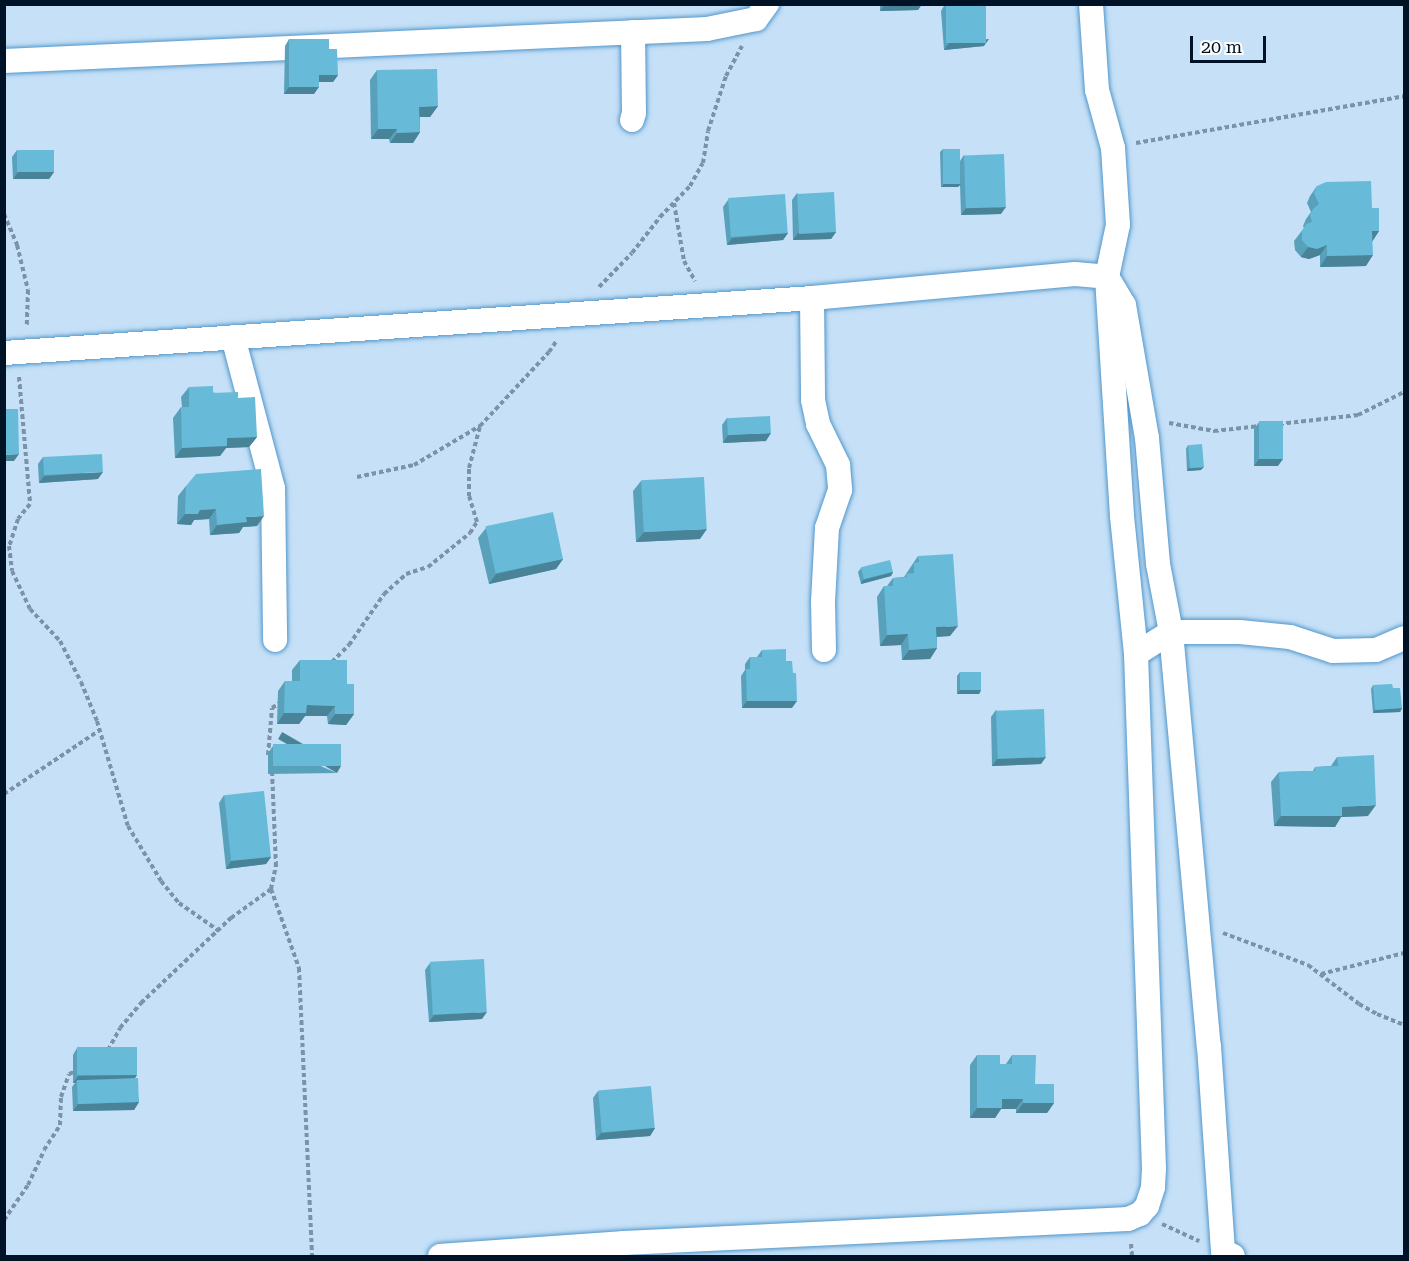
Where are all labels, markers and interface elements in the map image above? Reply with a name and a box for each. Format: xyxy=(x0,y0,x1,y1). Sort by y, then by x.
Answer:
scale bar xyxy=(1193,24,1270,62)
text: 20 m xyxy=(1201,36,1242,57)

